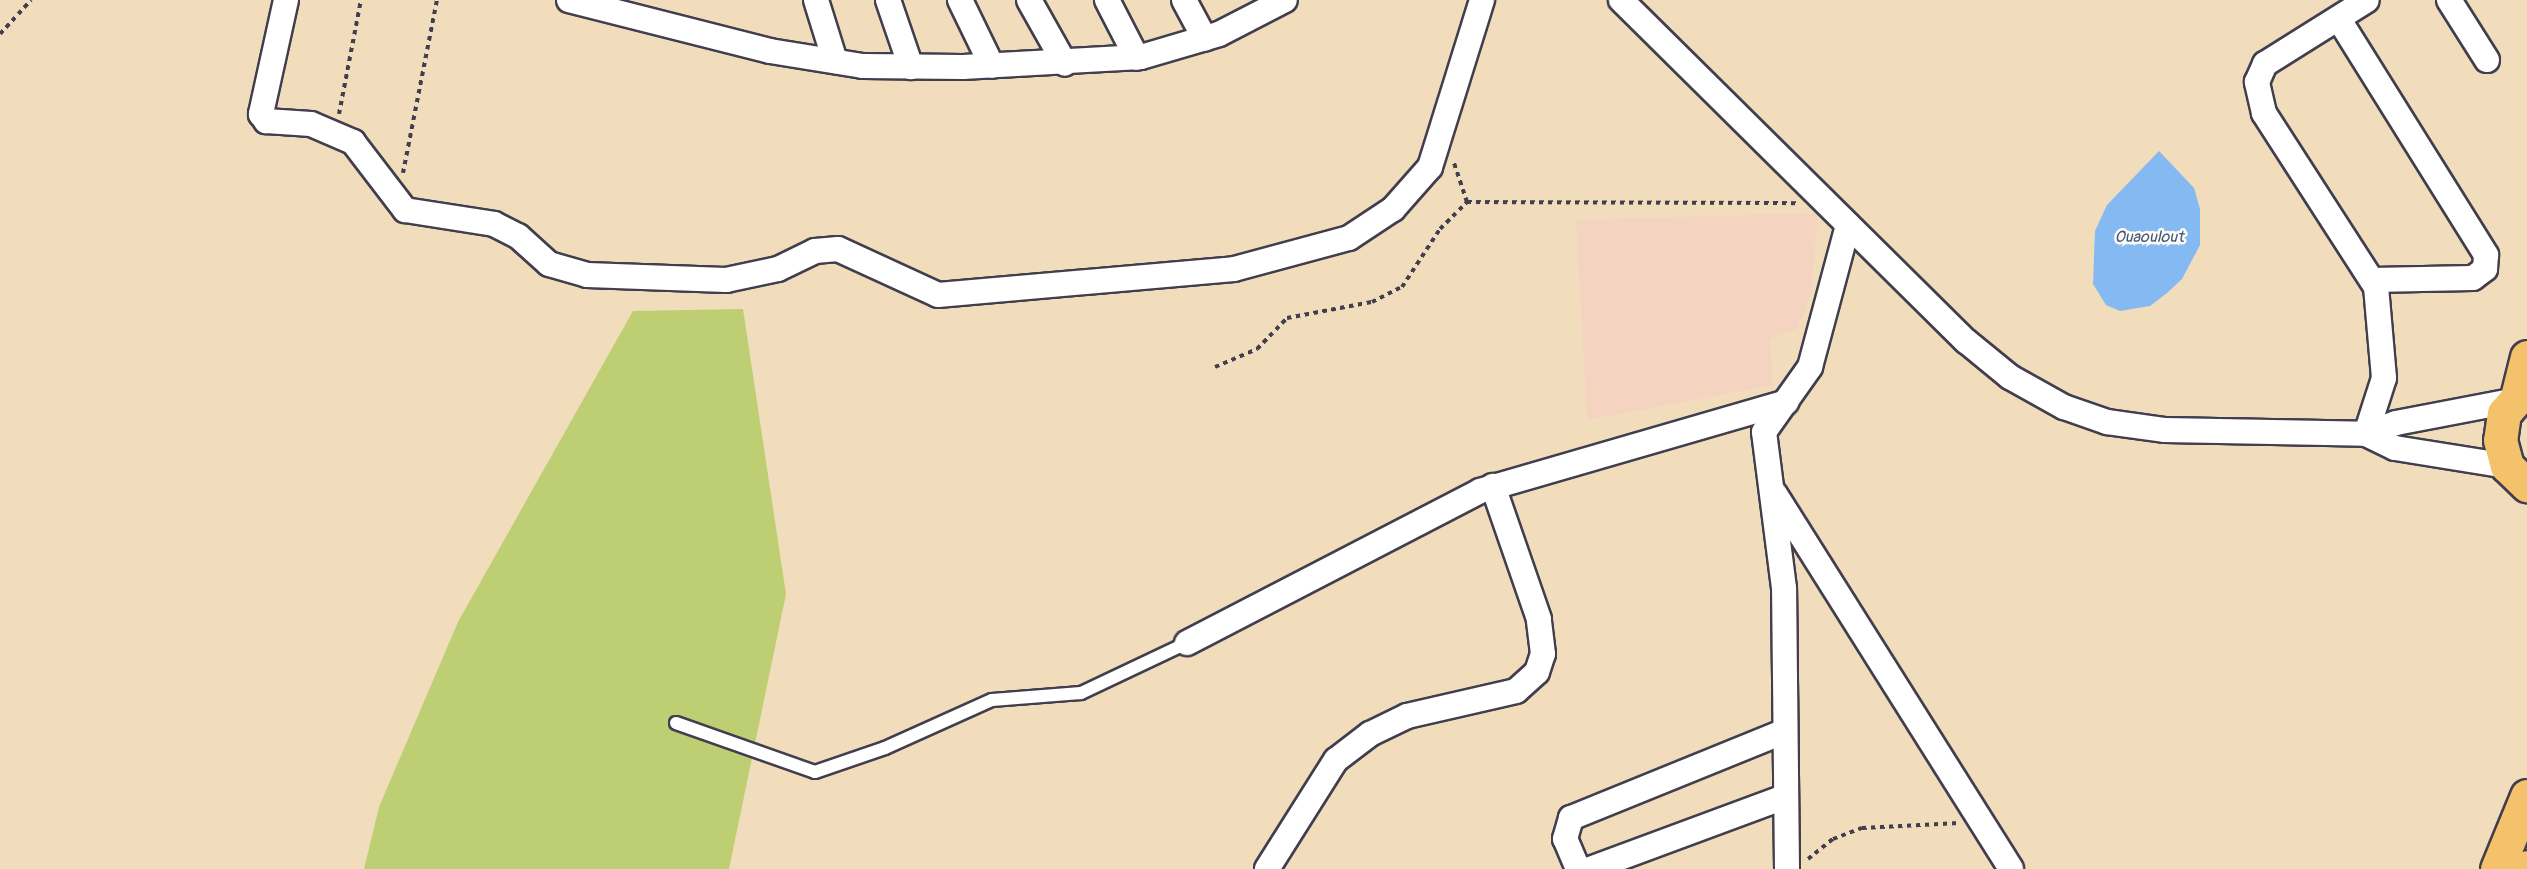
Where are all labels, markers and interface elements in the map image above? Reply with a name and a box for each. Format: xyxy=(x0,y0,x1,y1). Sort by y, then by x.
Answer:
water label: Ouaoulout xyxy=(2114,227,2184,247)

